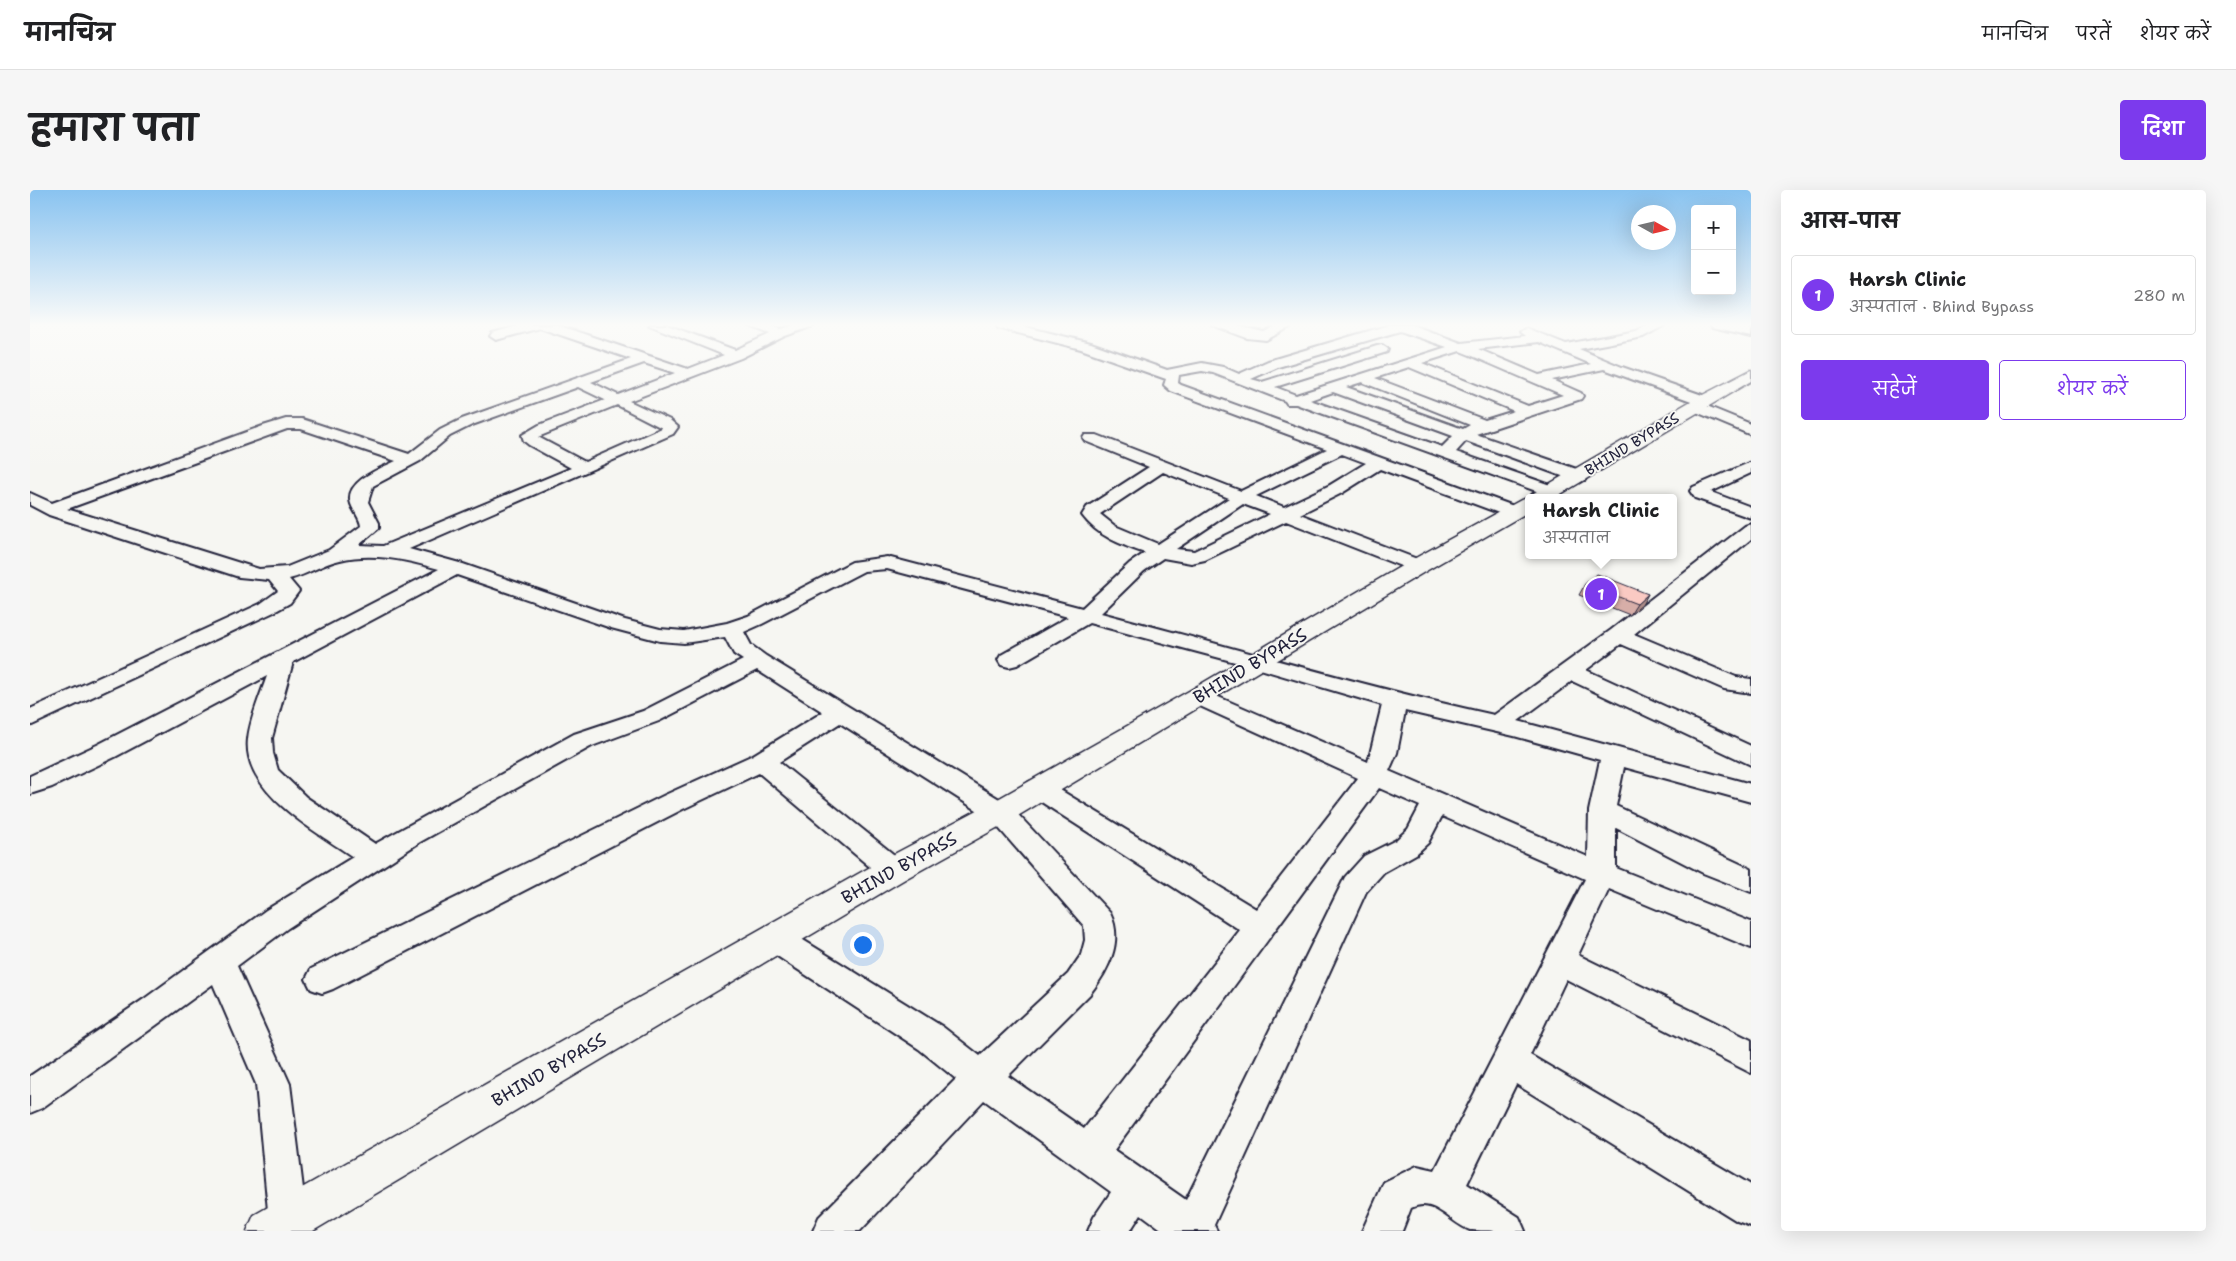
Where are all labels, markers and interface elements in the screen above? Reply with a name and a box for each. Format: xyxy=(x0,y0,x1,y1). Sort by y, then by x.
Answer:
text: मानचित्र xyxy=(25,17,114,49)
text: मानचित्र xyxy=(1982,22,2048,46)
text: परतें xyxy=(2076,22,2111,46)
text: शेयर करें xyxy=(2139,22,2211,46)
button: दिशा xyxy=(2120,100,2206,160)
text: हमारा पता xyxy=(30,104,198,151)
north arrow xyxy=(1631,205,1676,250)
map controls xyxy=(1691,205,1736,295)
button: + xyxy=(1691,205,1736,250)
text: आस-पास xyxy=(1801,207,1899,235)
button: − xyxy=(1691,250,1736,295)
text: Harsh Clinic xyxy=(1849,267,1966,292)
text: 1 xyxy=(1814,285,1822,306)
text: 280 m xyxy=(2133,285,2185,306)
text: अस्पताल · Bhind Bypass xyxy=(1849,296,2034,317)
button: सहेजें xyxy=(1801,360,1989,420)
button: शेयर करें xyxy=(1999,360,2186,420)
street label: BHIND BYPASS xyxy=(1581,408,1683,480)
popup xyxy=(1525,494,1677,559)
text: Harsh Clinic xyxy=(1542,498,1660,523)
text: अस्पताल xyxy=(1542,527,1610,548)
pin: 1 xyxy=(1585,575,1617,613)
street label: BHIND BYPASS xyxy=(1189,623,1311,709)
street label: BHIND BYPASS xyxy=(837,826,961,910)
your location xyxy=(850,932,876,958)
street label: BHIND BYPASS xyxy=(487,1027,611,1113)

